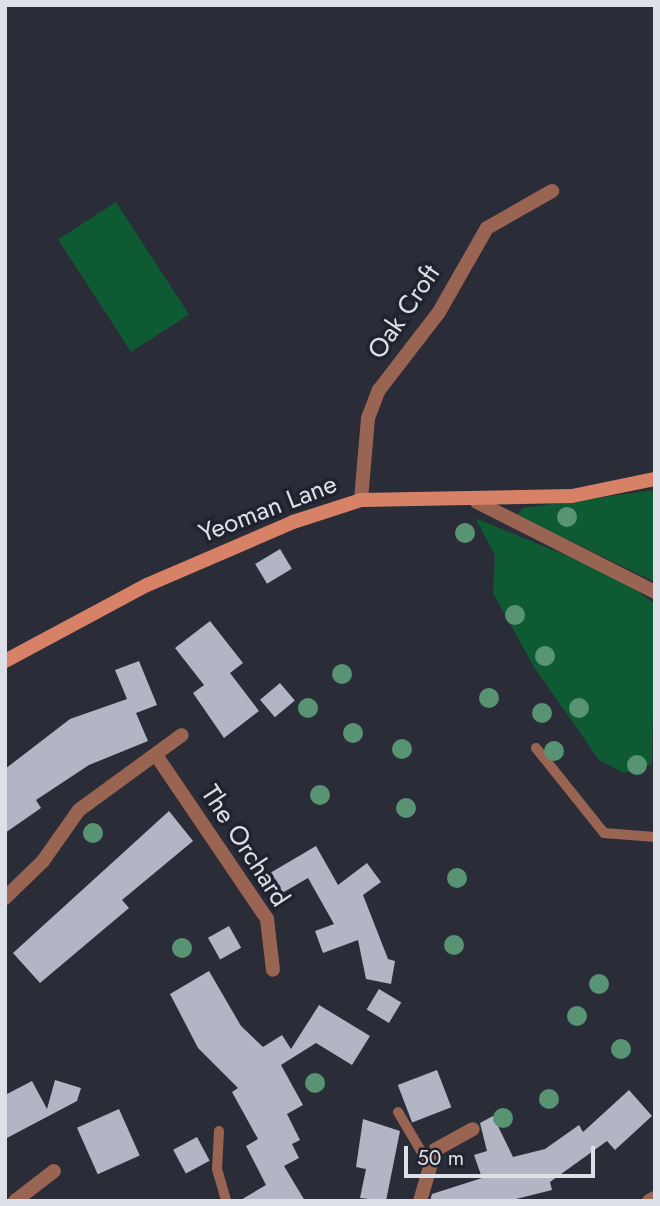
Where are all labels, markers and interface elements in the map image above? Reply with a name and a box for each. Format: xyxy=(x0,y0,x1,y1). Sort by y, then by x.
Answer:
street label: Oak Croft xyxy=(361,259,447,365)
street label: Yeoman Lane xyxy=(195,468,341,550)
street label: The Orchard xyxy=(194,780,296,912)
scale bar xyxy=(408,1132,599,1176)
text: 50 m xyxy=(417,1143,464,1173)

